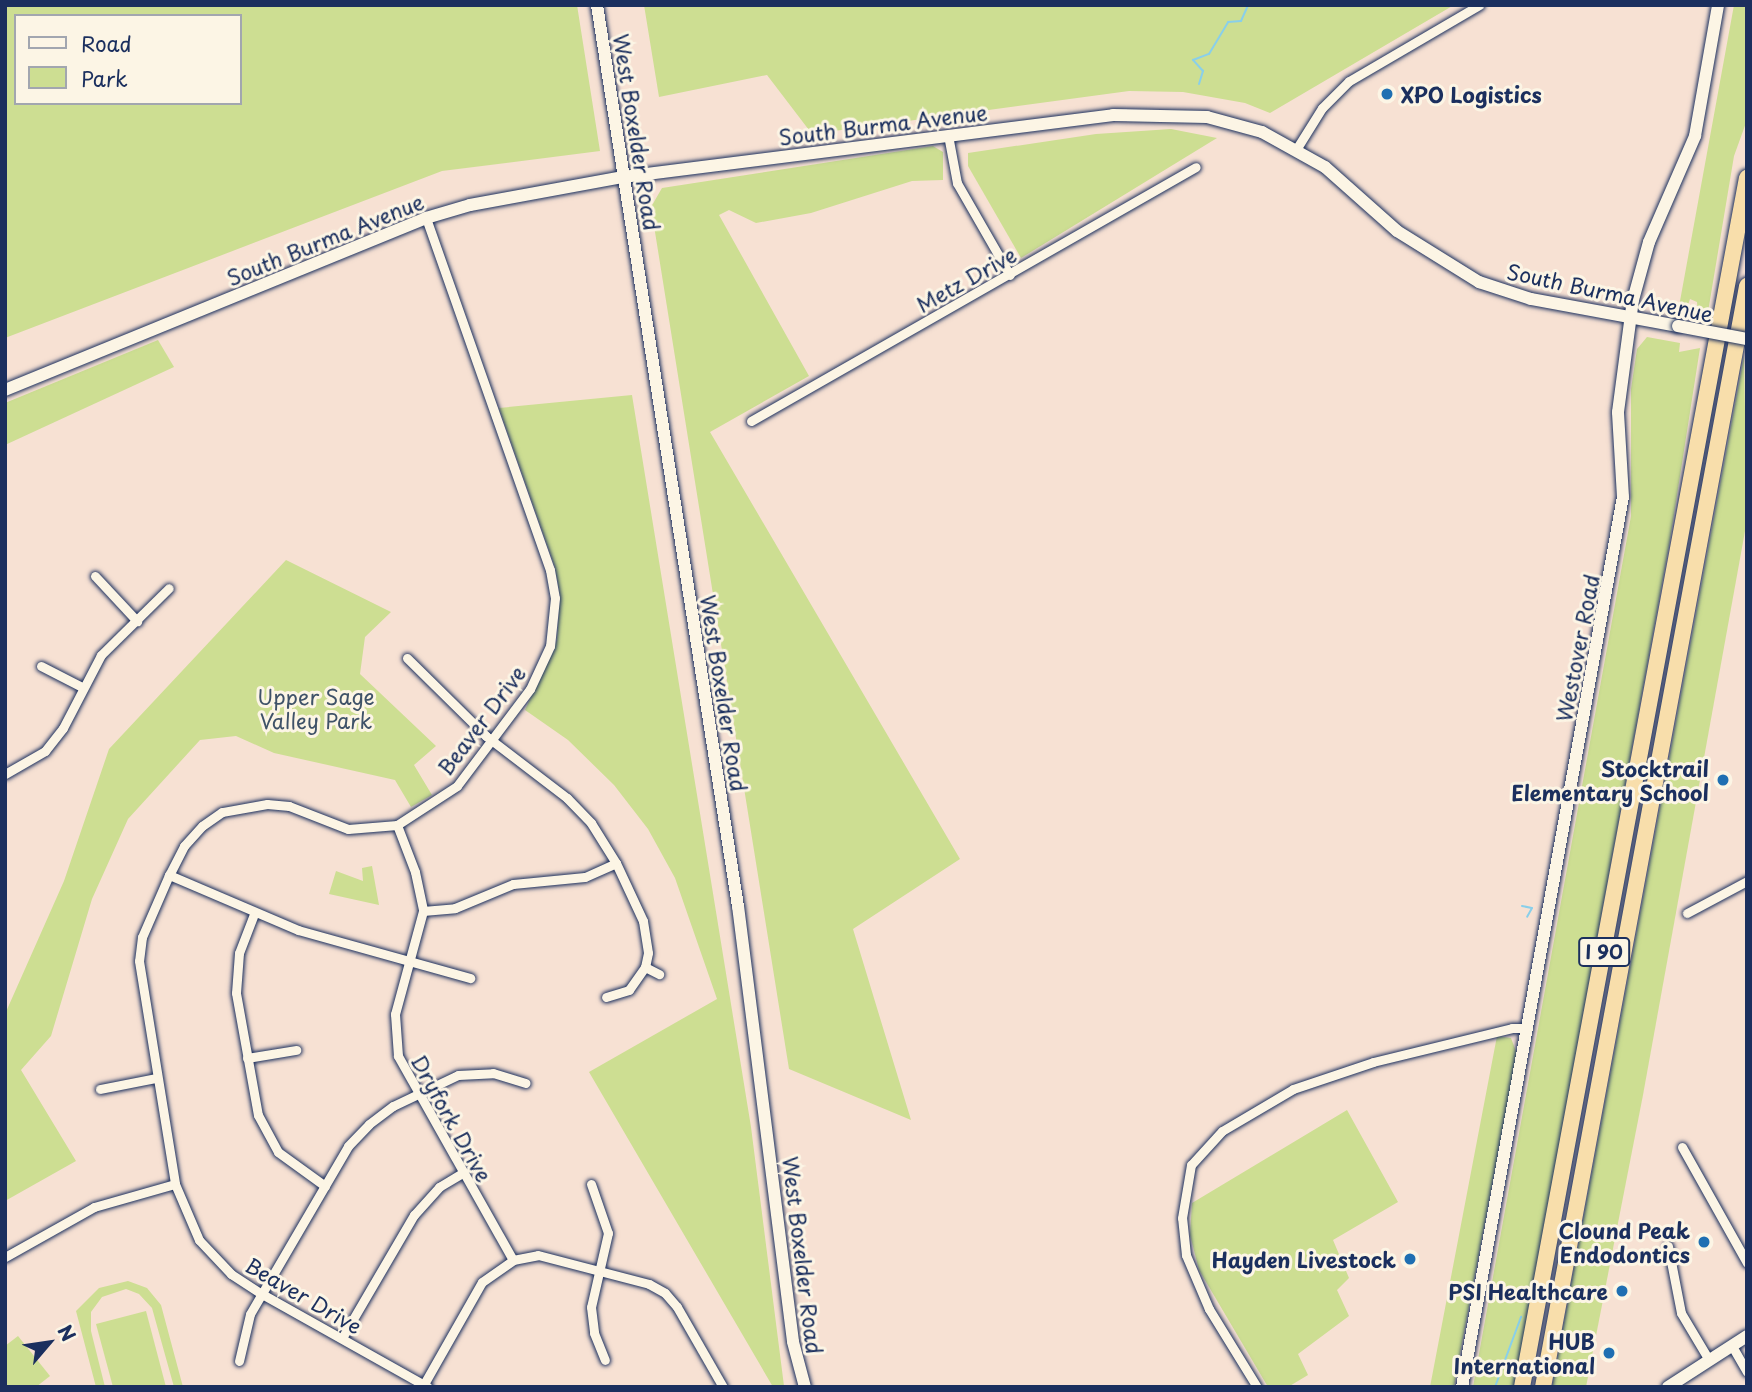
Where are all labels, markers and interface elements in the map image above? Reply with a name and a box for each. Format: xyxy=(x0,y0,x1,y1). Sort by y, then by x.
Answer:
legend xyxy=(14,14,242,105)
text: Road xyxy=(81,27,132,59)
street label: West Boxelder Road xyxy=(609,32,665,232)
text: Park xyxy=(81,62,128,94)
place label: XPO Logistics xyxy=(1401,81,1544,107)
marker: XPO Logistics xyxy=(1379,86,1395,102)
street label: South Burma Avenue xyxy=(776,99,990,149)
street label: South Burma Avenue xyxy=(222,188,428,290)
street label: Metz Drive xyxy=(912,241,1020,317)
street label: South Burma Avenue xyxy=(1504,258,1716,326)
street label: Westover Road xyxy=(1550,572,1604,724)
street label: West Boxelder Road xyxy=(696,593,752,793)
street label: Beaver Drive xyxy=(432,660,530,780)
park label: Upper Sage Valley Park xyxy=(257,683,375,733)
place label: Stocktrail Elementary School xyxy=(1511,755,1709,805)
marker: Stocktrail Elementary School xyxy=(1715,772,1731,788)
road number: I 90 xyxy=(1578,936,1630,968)
street label: Dryfork Drive xyxy=(407,1050,497,1186)
street label: West Boxelder Road xyxy=(778,1155,828,1355)
place label: Clound Peak Endodontics xyxy=(1558,1217,1690,1267)
marker: Clound Peak Endodontics xyxy=(1696,1234,1712,1250)
place label: Hayden Livestock xyxy=(1210,1246,1396,1272)
marker: Hayden Livestock xyxy=(1402,1251,1418,1267)
street label: Beaver Drive xyxy=(241,1252,367,1338)
place label: PSI Healthcare xyxy=(1447,1278,1608,1304)
marker: PSI Healthcare xyxy=(1614,1283,1630,1299)
north arrow xyxy=(14,1308,84,1378)
text: N xyxy=(51,1319,83,1346)
place label: HUB International xyxy=(1454,1328,1595,1378)
marker: HUB International xyxy=(1601,1345,1617,1361)

